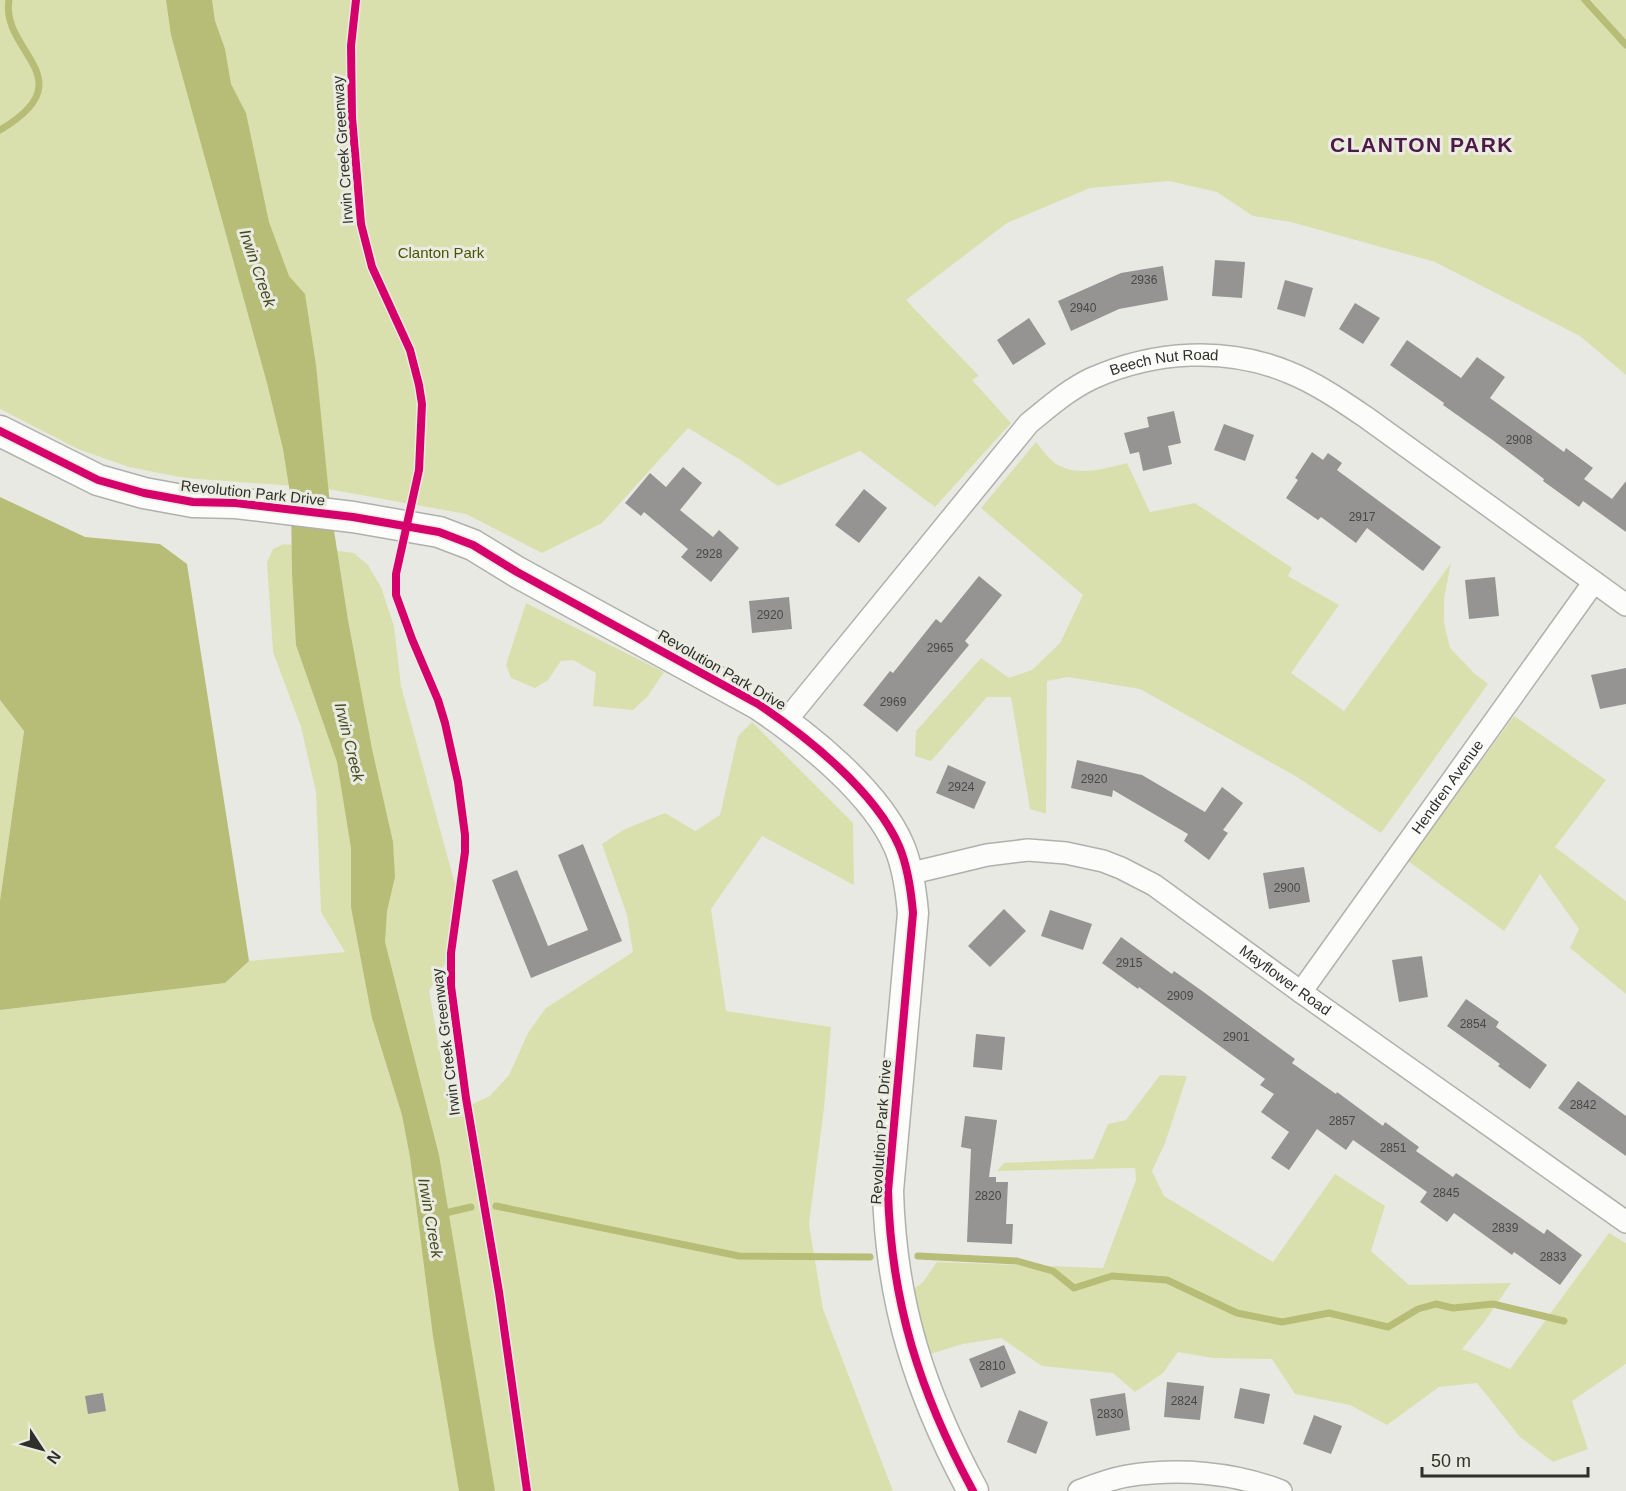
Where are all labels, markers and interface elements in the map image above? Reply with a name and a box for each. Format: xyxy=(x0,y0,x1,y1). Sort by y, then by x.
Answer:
street label: Irwin Creek Greenway xyxy=(329,75,356,225)
district label: CLANTON PARK xyxy=(1330,133,1514,156)
water label: Irwin Creek xyxy=(236,227,279,310)
park label: Clanton Park xyxy=(398,244,485,261)
house number: 2936 xyxy=(1131,273,1158,287)
house number: 2940 xyxy=(1070,301,1097,315)
street label: Beech Nut Road xyxy=(1107,346,1219,379)
house number: 2908 xyxy=(1506,433,1533,447)
street label: Revolution Park Drive xyxy=(180,476,326,509)
house number: 2917 xyxy=(1349,510,1376,524)
house number: 2928 xyxy=(696,547,723,561)
house number: 2920 xyxy=(757,608,784,622)
street label: Revolution Park Drive xyxy=(655,626,789,713)
house number: 2965 xyxy=(927,641,954,655)
house number: 2969 xyxy=(880,695,907,709)
water label: Irwin Creek xyxy=(331,701,368,784)
street label: Hendren Avenue xyxy=(1408,736,1486,837)
house number: 2920 xyxy=(1081,772,1108,786)
house number: 2924 xyxy=(948,780,975,794)
house number: 2900 xyxy=(1274,881,1301,895)
street label: Mayflower Road xyxy=(1236,941,1334,1018)
house number: 2915 xyxy=(1116,956,1143,970)
street label: Irwin Creek Greenway xyxy=(428,967,463,1117)
house number: 2909 xyxy=(1167,989,1194,1003)
house number: 2854 xyxy=(1460,1017,1487,1031)
house number: 2901 xyxy=(1223,1030,1250,1044)
street label: Revolution Park Drive xyxy=(867,1059,894,1205)
house number: 2842 xyxy=(1570,1098,1597,1112)
house number: 2857 xyxy=(1329,1114,1356,1128)
house number: 2851 xyxy=(1380,1141,1407,1155)
water label: Irwin Creek xyxy=(415,1177,446,1260)
house number: 2845 xyxy=(1433,1186,1460,1200)
house number: 2820 xyxy=(975,1189,1002,1203)
house number: 2839 xyxy=(1492,1221,1519,1235)
house number: 2833 xyxy=(1540,1250,1567,1264)
house number: 2810 xyxy=(979,1359,1006,1373)
house number: 2824 xyxy=(1171,1394,1198,1408)
house number: 2830 xyxy=(1097,1407,1124,1421)
north arrow xyxy=(12,1419,72,1479)
scale bar xyxy=(1422,1440,1588,1478)
text: N xyxy=(43,1448,64,1467)
text: 50 m xyxy=(1431,1451,1471,1471)

